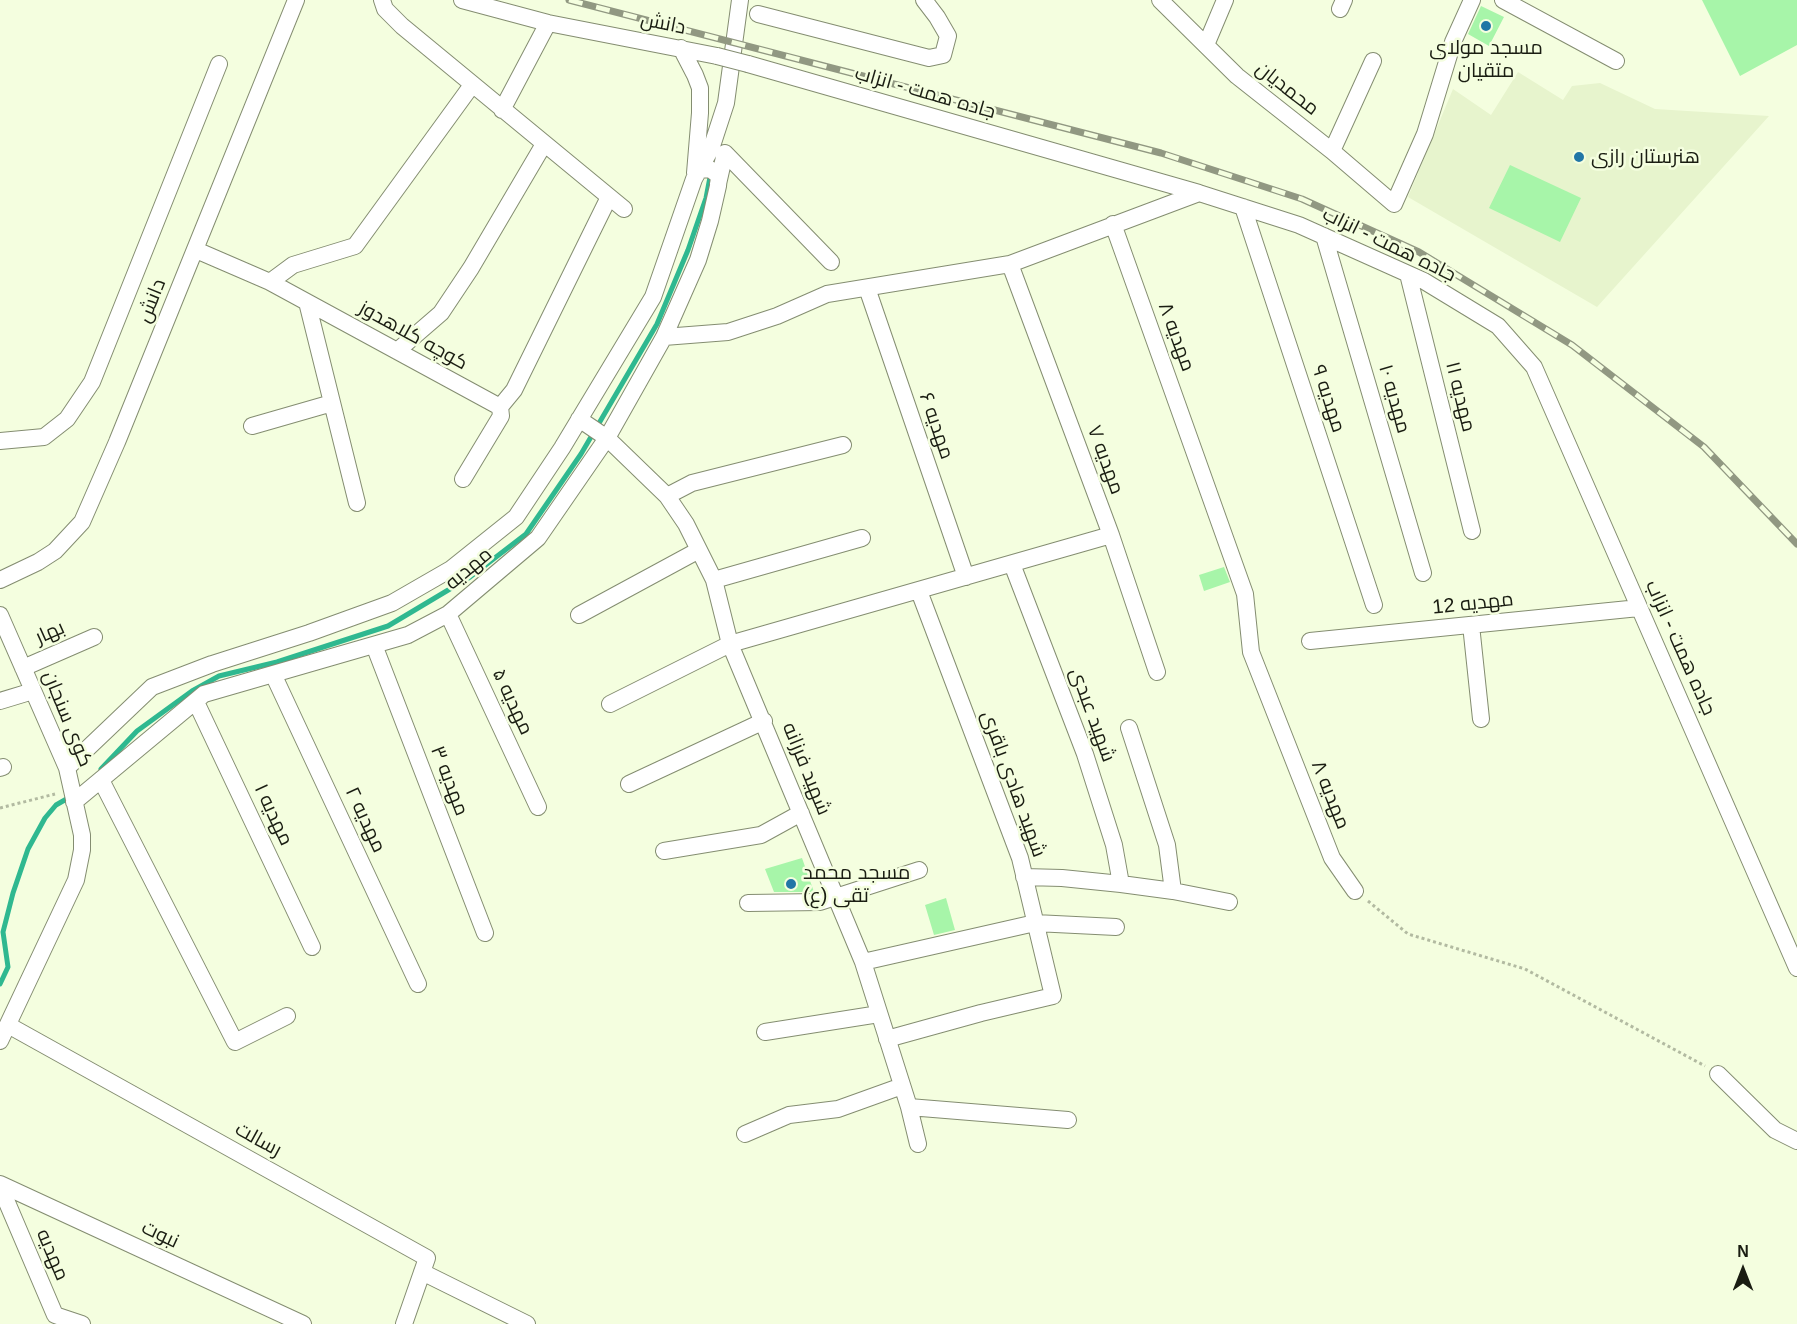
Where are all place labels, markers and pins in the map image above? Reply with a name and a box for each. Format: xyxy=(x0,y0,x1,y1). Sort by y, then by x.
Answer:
marker: مسجد مولای متقیان xyxy=(1479,19,1493,33)
place label: مسجد مولای متقیان xyxy=(1429,36,1543,83)
place label: هنرستان رازی xyxy=(1591,145,1700,169)
marker: هنرستان رازی xyxy=(1572,150,1586,164)
place label: مسجد محمد تقی (ع) xyxy=(803,861,910,908)
marker: مسجد محمد تقی (ع) xyxy=(784,877,798,891)

